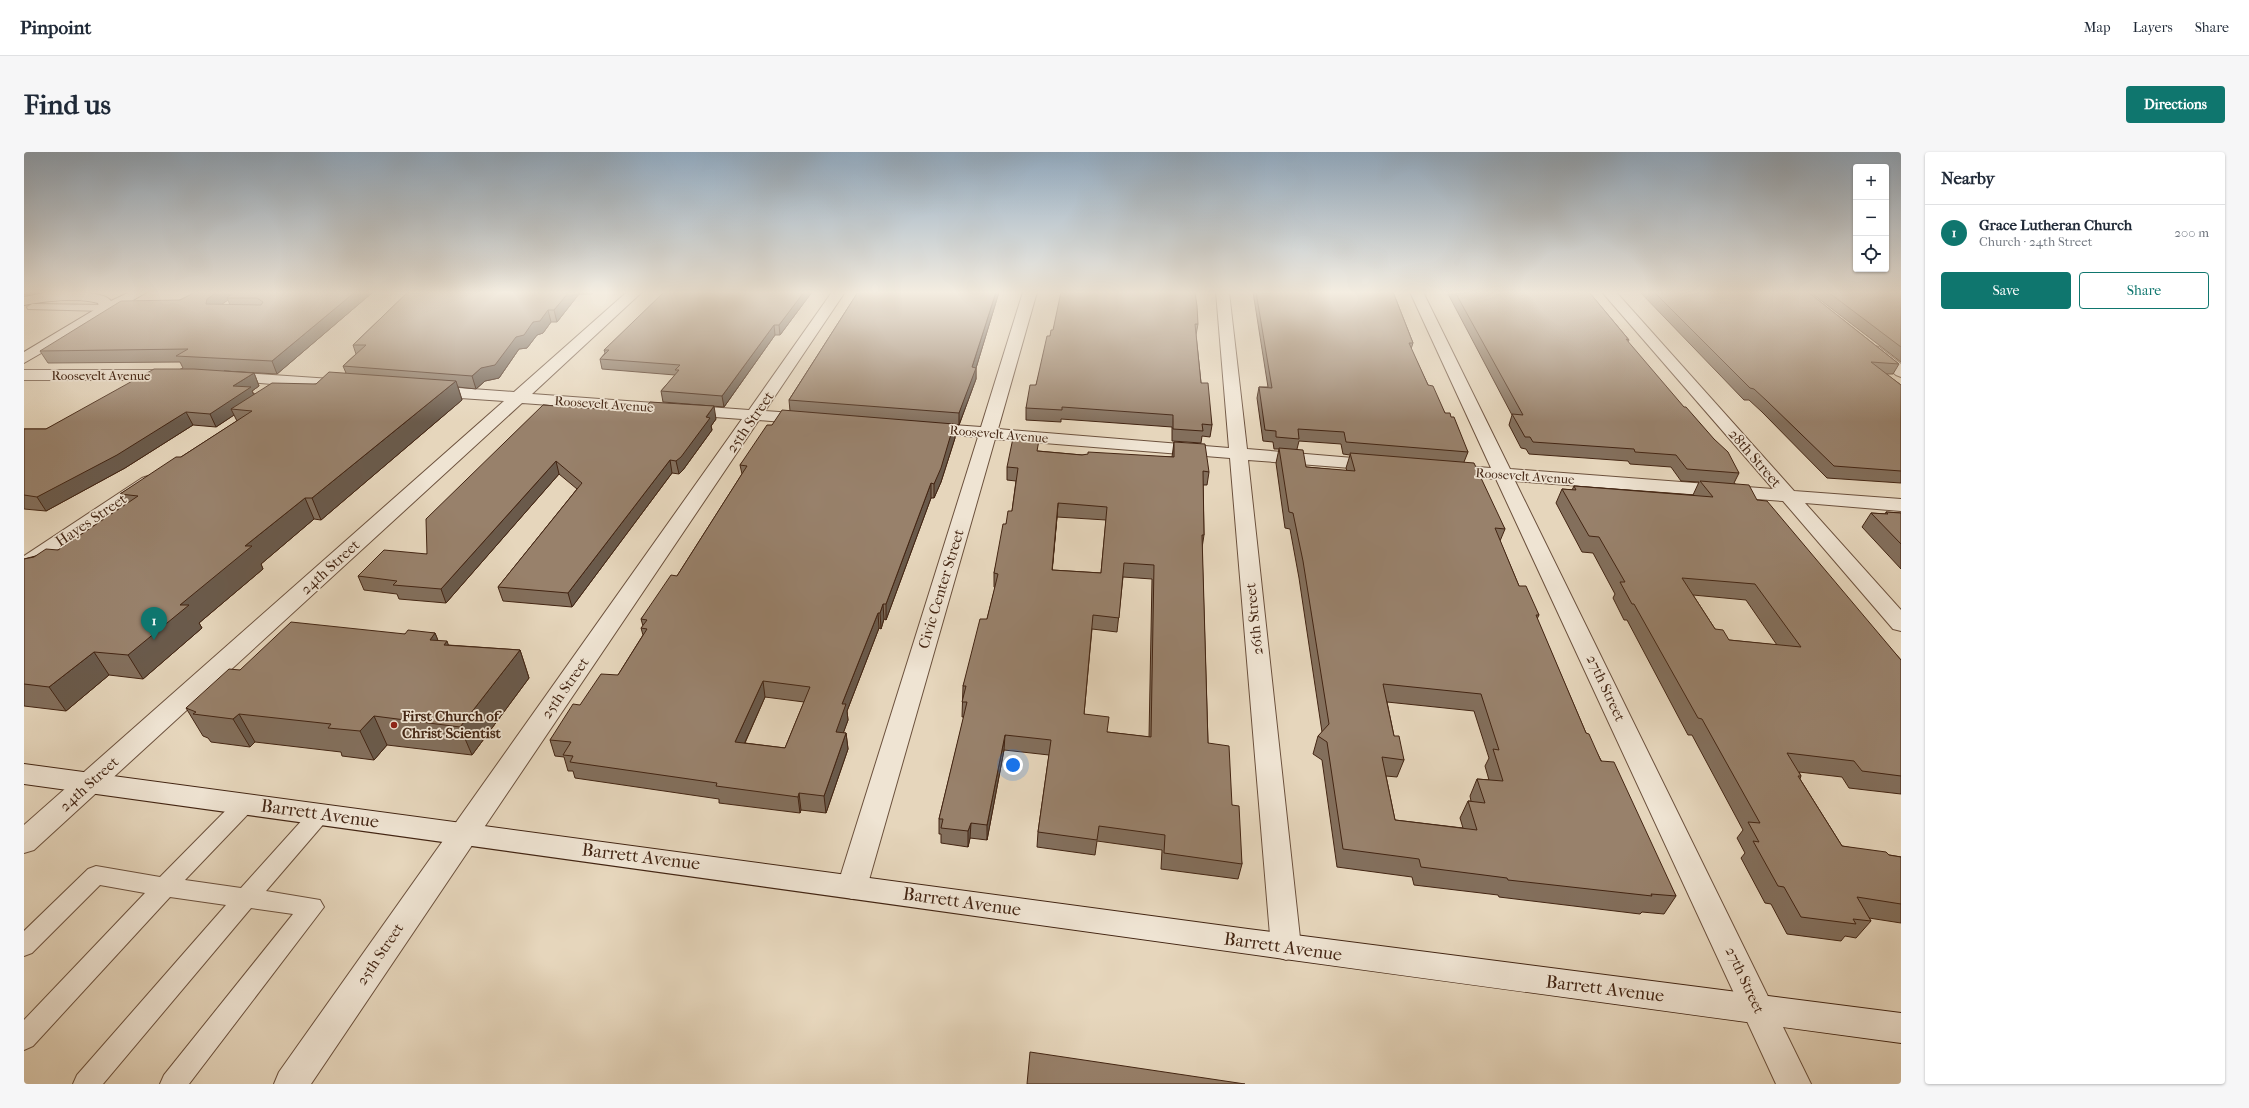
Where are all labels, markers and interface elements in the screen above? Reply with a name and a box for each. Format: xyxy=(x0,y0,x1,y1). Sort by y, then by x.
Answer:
text: Pinpoint xyxy=(20,17,91,39)
text: Map xyxy=(2084,19,2111,36)
text: Layers xyxy=(2133,19,2173,36)
text: Share xyxy=(2195,19,2229,36)
button: Directions xyxy=(2126,86,2225,123)
text: Find us xyxy=(24,88,111,121)
map controls xyxy=(1853,164,1889,272)
button: + xyxy=(1853,164,1889,200)
text: Nearby xyxy=(1941,168,1995,188)
button: − xyxy=(1853,200,1889,236)
text: Grace Lutheran Church xyxy=(1979,216,2132,234)
text: 1 xyxy=(1952,225,1956,240)
text: 200 m xyxy=(2174,225,2209,240)
text: Church · 24th Street xyxy=(1979,234,2092,249)
button: locate xyxy=(1853,236,1889,272)
button: Save xyxy=(1941,272,2071,309)
button: Share xyxy=(2079,272,2209,309)
street label: Roosevelt Avenue xyxy=(51,368,151,383)
street label: 25th Street xyxy=(722,387,778,456)
street label: Roosevelt Avenue xyxy=(554,393,654,415)
street label: Roosevelt Avenue xyxy=(949,422,1050,446)
street label: 28th Street xyxy=(1725,425,1786,491)
street label: Roosevelt Avenue xyxy=(1475,465,1575,487)
street label: Hayes Street xyxy=(52,489,131,550)
street label: Civic Center Street xyxy=(914,526,968,651)
street label: 24th Street xyxy=(297,535,364,598)
street label: 26th Street xyxy=(1241,581,1267,656)
pin: 1 xyxy=(141,607,167,640)
street label: 27th Street xyxy=(1583,652,1630,725)
street label: 25th Street xyxy=(537,653,593,722)
place label: First Church of Christ Scientist xyxy=(401,707,503,742)
marker: First Church of Christ Scientist xyxy=(389,720,399,730)
street label: 24th Street xyxy=(56,752,123,815)
your location xyxy=(1003,755,1023,775)
street label: Barrett Avenue xyxy=(260,795,380,833)
street label: Barrett Avenue xyxy=(581,839,701,875)
street label: Barrett Avenue xyxy=(902,883,1022,921)
street label: 25th Street xyxy=(353,919,408,988)
street label: Barrett Avenue xyxy=(1223,928,1343,966)
street label: 27th Street xyxy=(1722,944,1769,1017)
street label: Barrett Avenue xyxy=(1545,971,1665,1007)

